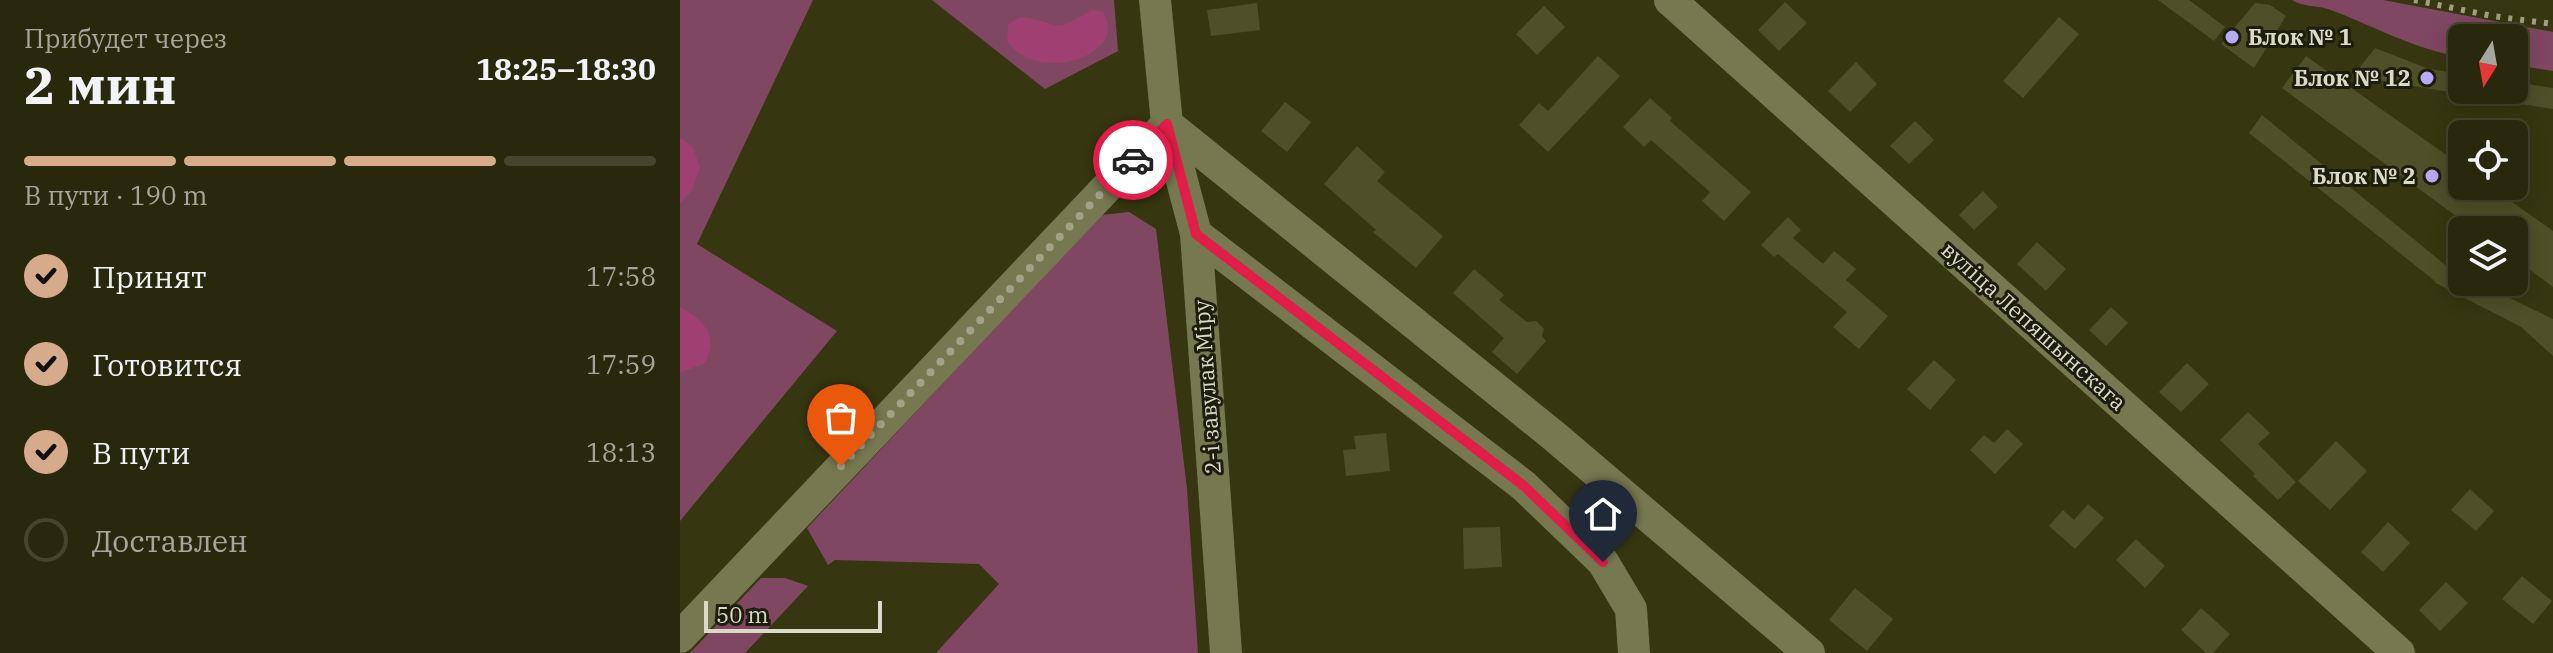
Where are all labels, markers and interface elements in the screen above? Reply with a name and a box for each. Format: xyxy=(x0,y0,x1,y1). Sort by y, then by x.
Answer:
text: Прибудет через xyxy=(24,21,227,55)
place label: Блок № 1 xyxy=(2248,22,2352,51)
north arrow xyxy=(2448,24,2528,104)
map controls xyxy=(2448,24,2528,296)
marker: Блок № 1 xyxy=(2223,28,2241,46)
text: 18:25–18:30 xyxy=(476,49,656,88)
text: 2 мин xyxy=(24,51,177,118)
place label: Блок № 12 xyxy=(2294,63,2411,92)
marker: Блок № 12 xyxy=(2418,69,2436,87)
courier xyxy=(1093,120,1173,200)
button: locate xyxy=(2448,120,2528,200)
icon: car xyxy=(1111,138,1155,182)
place label: Блок № 2 xyxy=(2312,161,2416,190)
marker: Блок № 2 xyxy=(2423,167,2441,185)
text: В пути · 190 m xyxy=(24,178,208,212)
button: layers xyxy=(2448,216,2528,296)
street label: вуліца Лепяшынскага xyxy=(1936,235,2133,416)
icon: check xyxy=(24,254,68,298)
text: Принят xyxy=(92,257,207,296)
text: 17:58 xyxy=(586,259,656,293)
street label: 2-і завулак Міру xyxy=(1186,299,1227,475)
icon: check xyxy=(24,342,68,386)
text: Готовится xyxy=(92,345,242,384)
text: 17:59 xyxy=(586,347,656,381)
pin xyxy=(807,384,875,466)
icon: bag xyxy=(819,396,863,440)
icon: check xyxy=(24,430,68,474)
text: В пути xyxy=(92,433,191,472)
text: 18:13 xyxy=(586,435,656,469)
pin xyxy=(1569,480,1637,562)
icon: home xyxy=(1581,492,1625,536)
text: Доставлен xyxy=(92,521,248,560)
scale bar xyxy=(704,597,882,633)
text: 50 m xyxy=(716,600,768,629)

